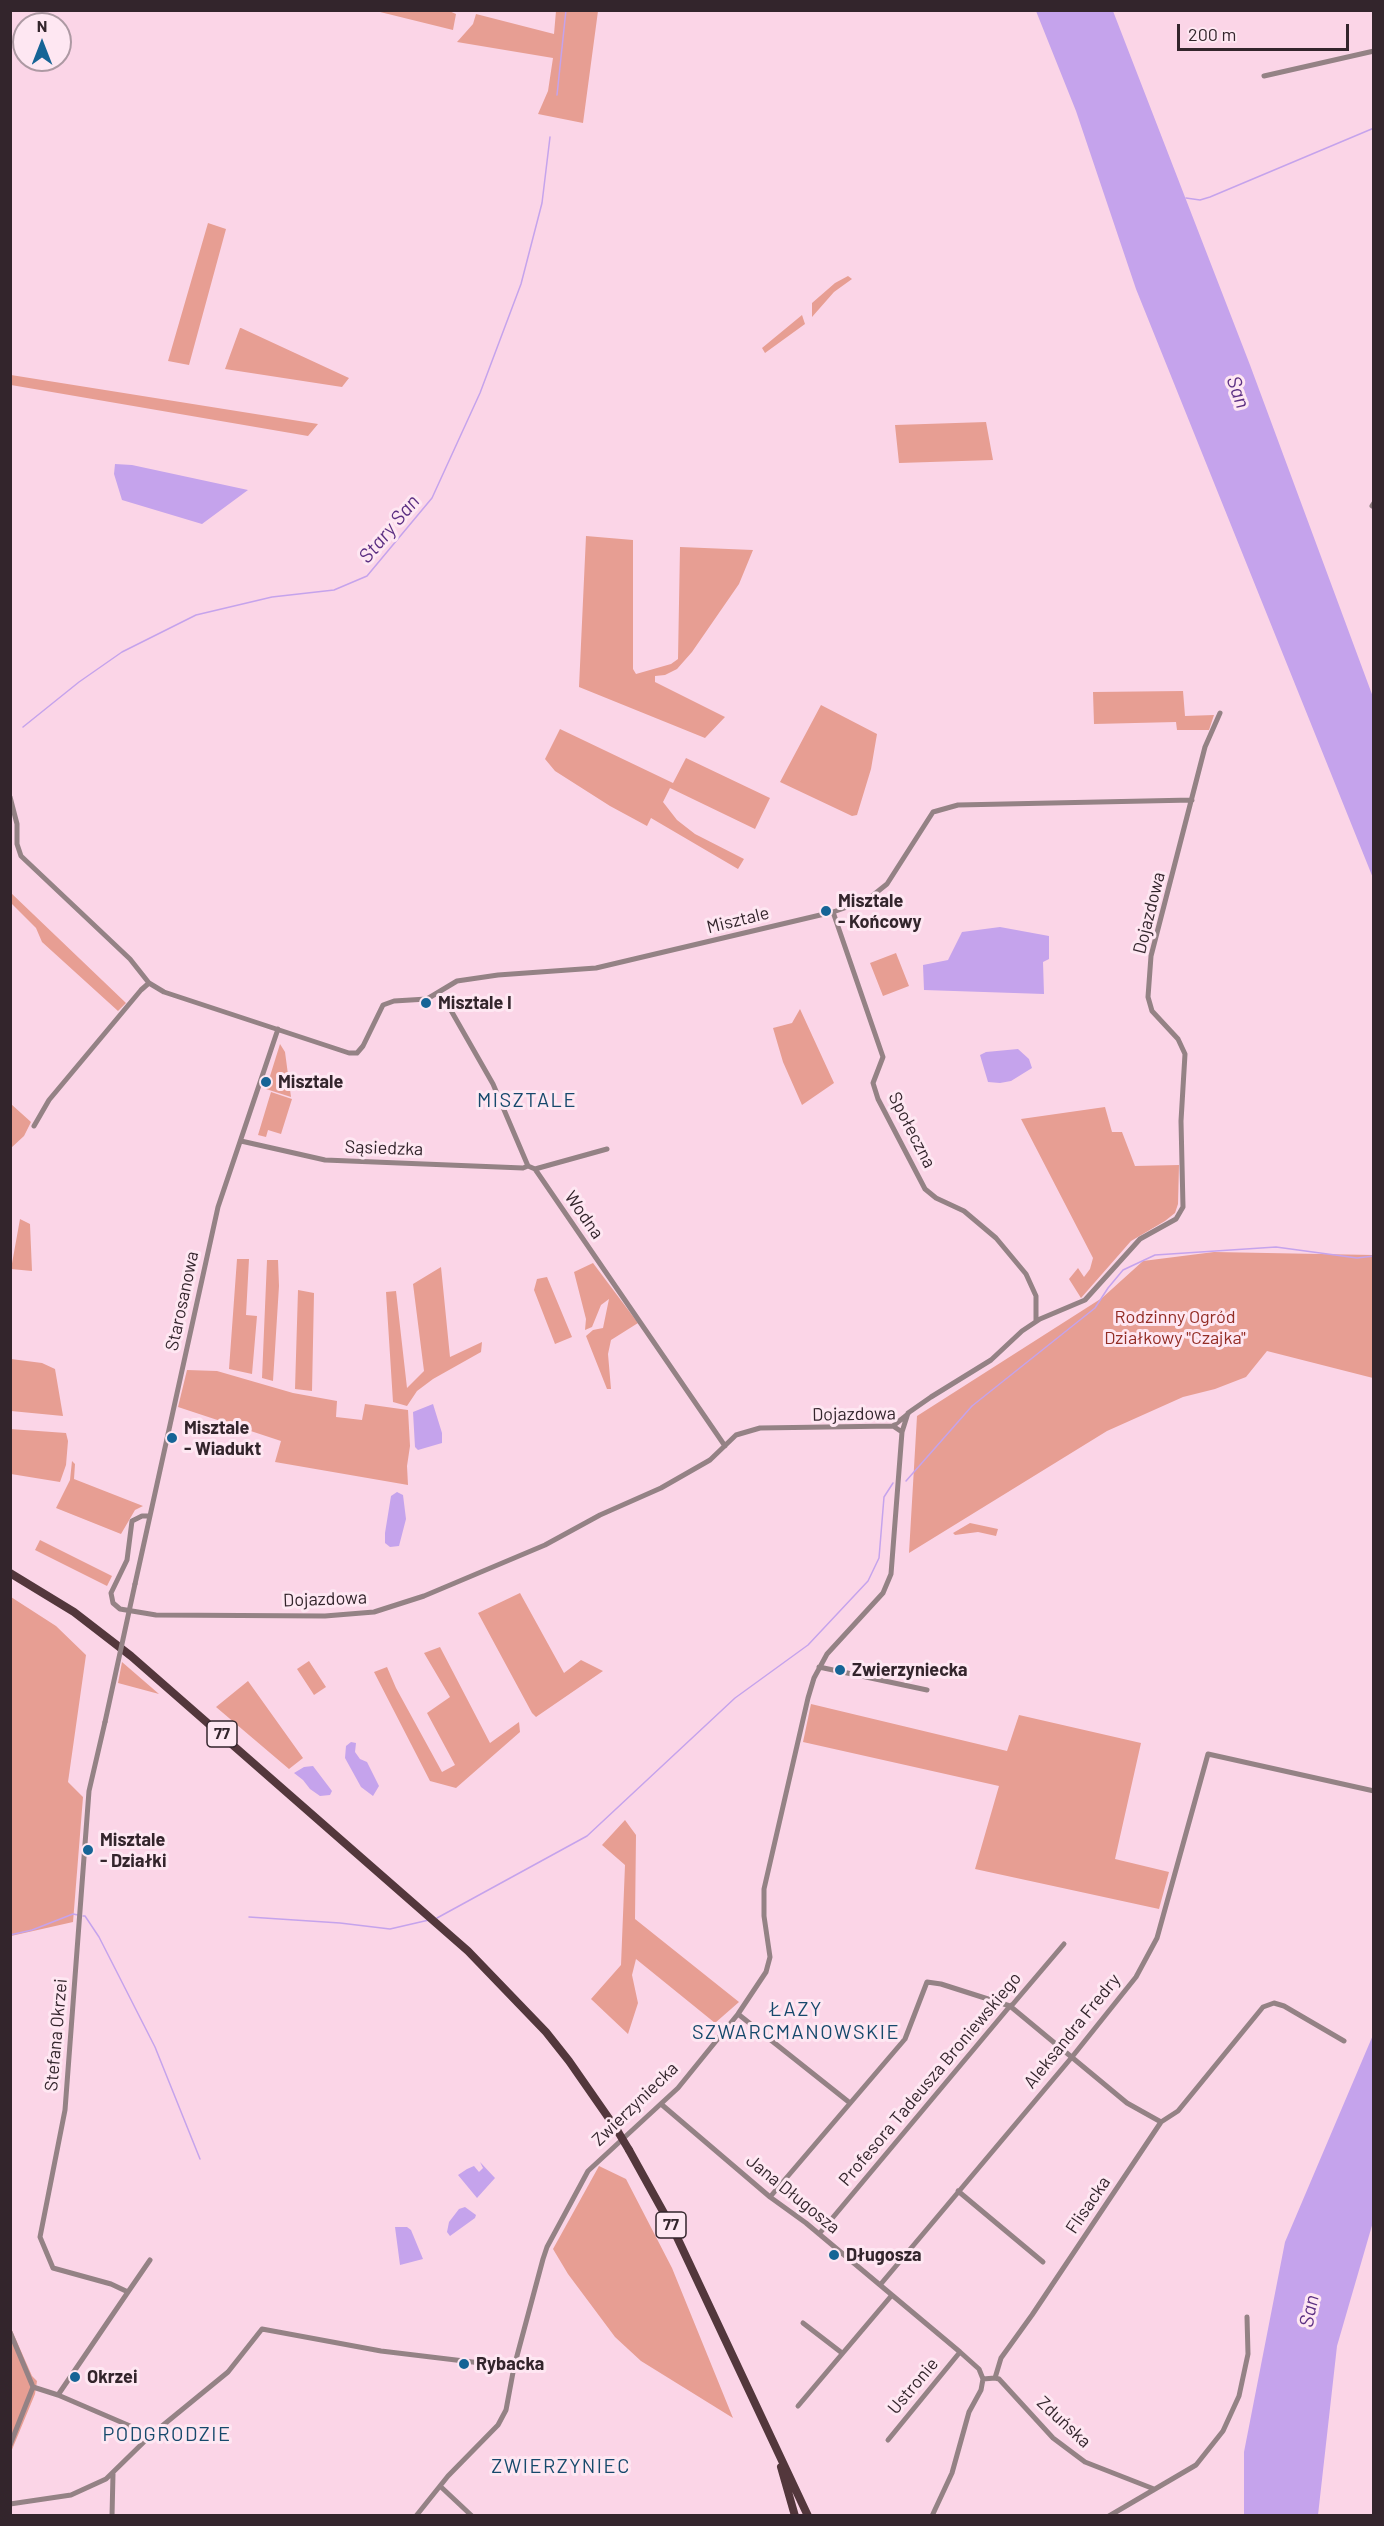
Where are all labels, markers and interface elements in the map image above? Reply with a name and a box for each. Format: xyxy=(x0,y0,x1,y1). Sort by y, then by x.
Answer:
north arrow xyxy=(12,12,72,72)
scale bar xyxy=(1180,12,1352,50)
text: N xyxy=(37,16,47,35)
text: 200 m xyxy=(1188,23,1236,45)
water label: San xyxy=(1221,373,1255,411)
water label: Stary San xyxy=(354,490,424,568)
street label: Dojazdowa xyxy=(1128,870,1170,956)
place label: Misztale - Końcowy xyxy=(838,890,922,932)
street label: Misztale xyxy=(705,902,771,938)
marker: Misztale - Końcowy xyxy=(819,904,833,918)
place label: Misztale I xyxy=(438,992,512,1014)
marker: Misztale I xyxy=(419,996,433,1010)
place label: Misztale xyxy=(278,1071,343,1093)
marker: Misztale xyxy=(259,1075,273,1089)
district label: MISZTALE xyxy=(477,1088,577,1112)
street label: Społeczna xyxy=(884,1088,940,1172)
street label: Sąsiedzka xyxy=(344,1136,424,1160)
street label: Wodna xyxy=(560,1187,608,1243)
street label: Starosanowa xyxy=(161,1249,203,1353)
park label: Rodzinny Ogród Działkowy "Czajka" xyxy=(1104,1306,1246,1348)
street label: Dojazdowa xyxy=(812,1402,896,1426)
place label: Misztale - Wiadukt xyxy=(184,1417,261,1460)
marker: Misztale - Wiadukt xyxy=(165,1431,179,1445)
street label: Dojazdowa xyxy=(283,1587,367,1611)
place label: Zwierzyniecka xyxy=(852,1659,968,1681)
marker: Zwierzyniecka xyxy=(833,1663,847,1677)
road number: 77 xyxy=(207,1721,237,1747)
place label: Misztale - Działki xyxy=(100,1829,166,1872)
marker: Misztale - Działki xyxy=(81,1843,95,1857)
street label: Profesora Tadeusza Broniewskiego xyxy=(834,1968,1026,2190)
street label: Aleksandra Fredry xyxy=(1019,1969,1125,2093)
street label: Stefana Okrzei xyxy=(40,1978,72,2092)
district label: ŁAZY SZWARCMANOWSKIE xyxy=(692,1997,900,2044)
street label: Zwierzyniecka xyxy=(587,2058,683,2150)
street label: Jana Długosza xyxy=(742,2150,844,2238)
street label: Flisacka xyxy=(1061,2172,1115,2238)
road number: 77 xyxy=(656,2212,686,2238)
place label: Długosza xyxy=(846,2244,922,2266)
marker: Długosza xyxy=(827,2248,841,2262)
water label: San xyxy=(1294,2293,1324,2329)
place label: Rybacka xyxy=(476,2353,544,2375)
street label: Ustronie xyxy=(883,2353,943,2419)
marker: Rybacka xyxy=(457,2357,471,2371)
place label: Okrzei xyxy=(87,2366,137,2388)
marker: Okrzei xyxy=(68,2370,82,2384)
street label: Zduńska xyxy=(1033,2392,1095,2452)
district label: PODGRODZIE xyxy=(102,2422,232,2446)
district label: ZWIERZYNIEC xyxy=(491,2454,631,2478)

